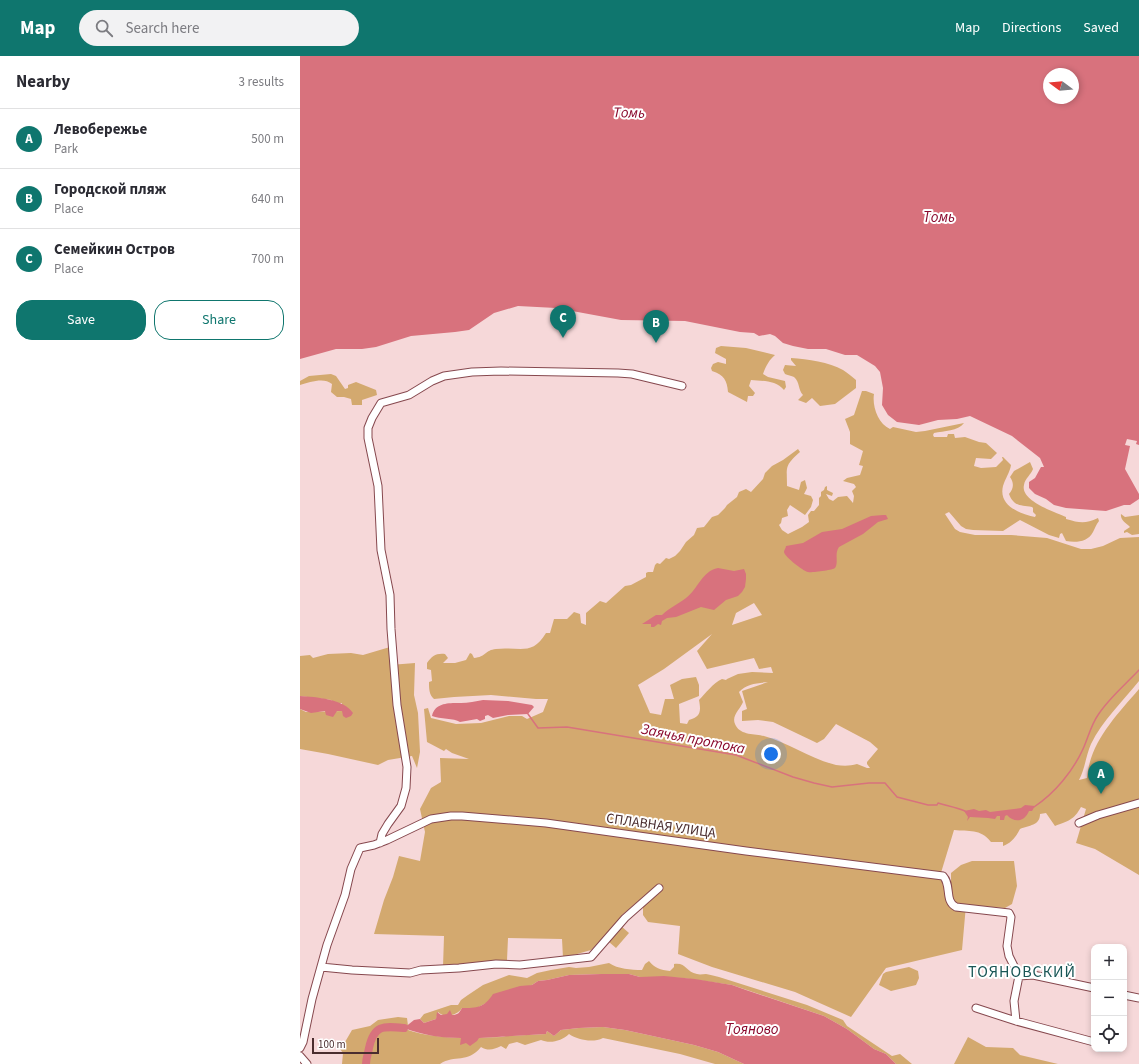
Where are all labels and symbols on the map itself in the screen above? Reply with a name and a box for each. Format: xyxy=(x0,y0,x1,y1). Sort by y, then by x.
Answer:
north arrow xyxy=(1043,68,1079,104)
water label: Томь xyxy=(613,102,645,124)
water label: Томь xyxy=(923,207,955,228)
pin: C xyxy=(550,305,576,338)
pin: B xyxy=(643,310,669,343)
water label: Заячья протока xyxy=(639,719,747,759)
your location xyxy=(761,744,781,764)
pin: A xyxy=(1088,761,1114,794)
street label: СПЛАВНАЯ УЛИЦА xyxy=(605,808,717,844)
district label: ТОЯНОВСКИЙ xyxy=(968,961,1076,983)
water label: Тояново xyxy=(725,1019,779,1040)
scale bar xyxy=(312,1036,379,1055)

